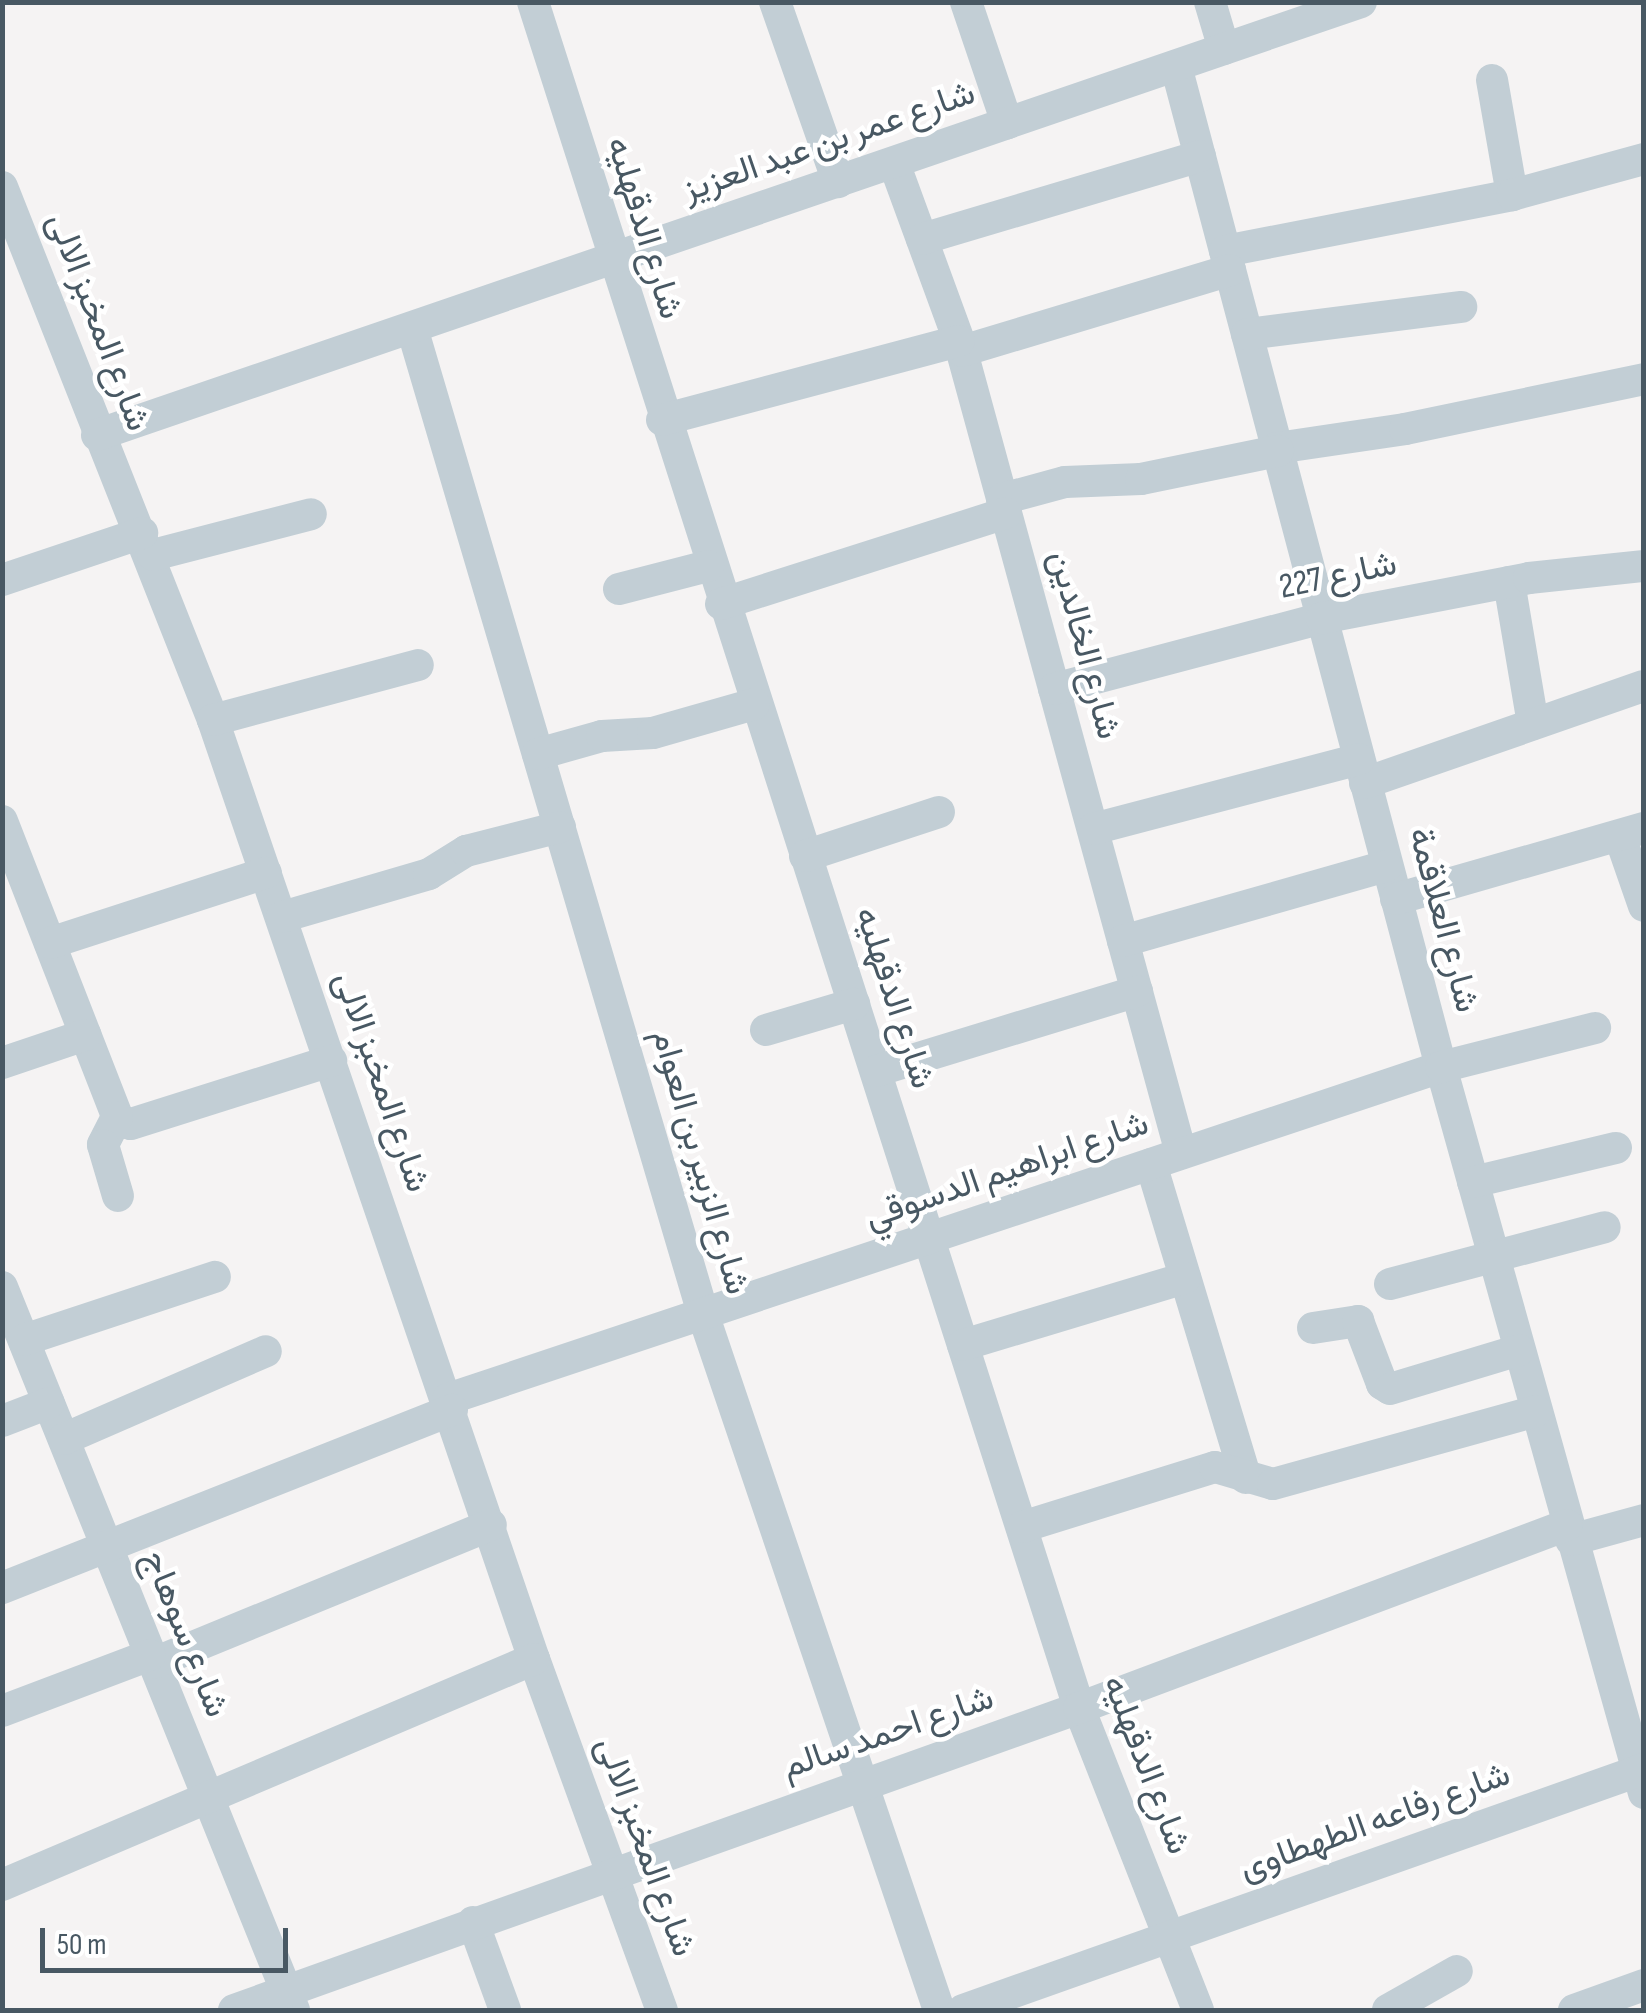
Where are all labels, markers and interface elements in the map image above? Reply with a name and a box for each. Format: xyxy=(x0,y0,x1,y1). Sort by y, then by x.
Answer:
street label: شارع عمر بن عبد العزيز xyxy=(677,72,981,212)
street label: شارع الدقهليه xyxy=(596,132,692,324)
street label: شارع المخبز الالى xyxy=(37,207,159,437)
street label: شارع 227 xyxy=(1275,543,1401,609)
street label: شارع الخالدين xyxy=(1039,546,1129,744)
street label: شارع العلاقمة xyxy=(1398,823,1488,1017)
street label: شارع الدقهليه xyxy=(845,902,943,1094)
street label: شارع المخبز الالى xyxy=(324,966,438,1198)
street label: شارع الزبير بن العوام xyxy=(642,1025,758,1299)
street label: شارع ابراهيم الدسوقي xyxy=(860,1103,1154,1239)
street label: شارع سوهاج xyxy=(133,1545,237,1723)
street label: شارع الدقهليه xyxy=(1093,1670,1199,1860)
street label: شارع احمد سالم xyxy=(777,1677,999,1789)
street label: شارع المخبز الالى xyxy=(586,1732,704,1962)
street label: شارع رفاعه الطهطاوى xyxy=(1234,1754,1516,1890)
scale bar xyxy=(45,1908,292,1970)
text: 50 m xyxy=(57,1927,106,1963)

